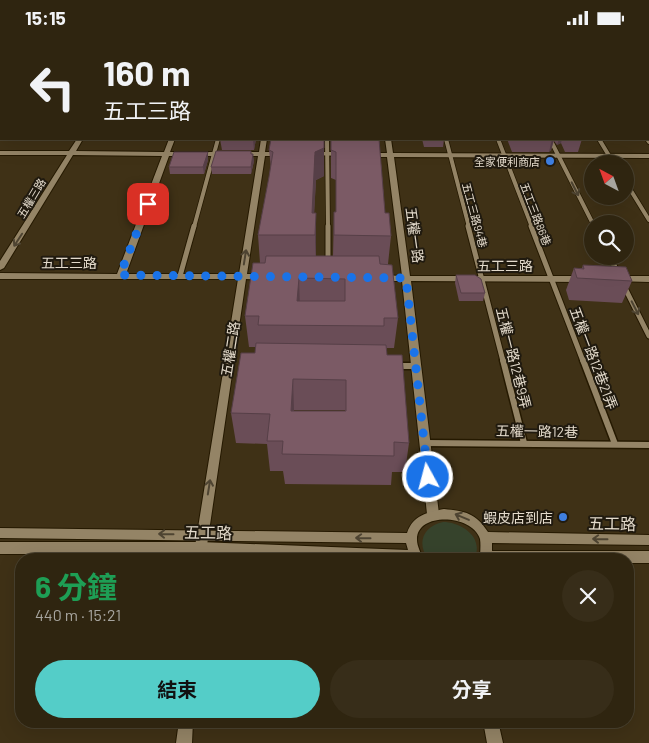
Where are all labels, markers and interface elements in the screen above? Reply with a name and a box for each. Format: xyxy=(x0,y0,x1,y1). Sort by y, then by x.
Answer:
text: 15:15 xyxy=(25,6,66,29)
text: 160 m xyxy=(103,51,190,93)
icon: left xyxy=(20,55,85,120)
text: 五工三路 xyxy=(103,97,191,123)
place label: 全家便利商店 xyxy=(474,155,540,168)
marker: 全家便利商店 xyxy=(544,155,556,167)
north arrow xyxy=(584,155,634,205)
map controls xyxy=(584,155,634,265)
street label: 五權三路 xyxy=(14,176,48,220)
street label: 五工三路94巷 xyxy=(460,181,490,249)
street label: 五工三路86巷 xyxy=(518,181,554,247)
one-way arrow xyxy=(571,181,580,196)
pin xyxy=(127,183,169,225)
icon: arrive xyxy=(134,190,162,218)
street label: 五權一路 xyxy=(403,206,427,264)
button: search xyxy=(584,215,634,265)
one-way arrow xyxy=(13,233,23,247)
one-way arrow xyxy=(240,249,250,265)
street label: 五工三路 xyxy=(41,254,97,271)
street label: 五工三路 xyxy=(477,257,533,274)
one-way arrow xyxy=(630,300,640,315)
street label: 五權一路12巷21弄 xyxy=(567,304,621,412)
street label: 五權一路12巷9弄 xyxy=(493,306,535,410)
street label: 五權二路 xyxy=(217,320,243,378)
street label: 五權一路12巷 xyxy=(496,422,578,440)
position arrow xyxy=(401,450,453,502)
one-way arrow xyxy=(204,479,214,495)
place label: 蝦皮店到店 xyxy=(483,509,553,526)
marker: 蝦皮店到店 xyxy=(557,511,569,523)
one-way arrow xyxy=(455,512,470,522)
street label: 五工路 xyxy=(588,513,636,533)
street label: 五工路 xyxy=(184,522,232,542)
one-way arrow xyxy=(158,529,174,539)
one-way arrow xyxy=(355,533,371,542)
one-way arrow xyxy=(593,534,609,544)
text: 6 分鐘 xyxy=(35,568,117,604)
button: close xyxy=(562,570,614,622)
text: 440 m · 15:21 xyxy=(35,605,121,624)
button: 結束 xyxy=(35,660,320,718)
button: 分享 xyxy=(330,660,614,718)

